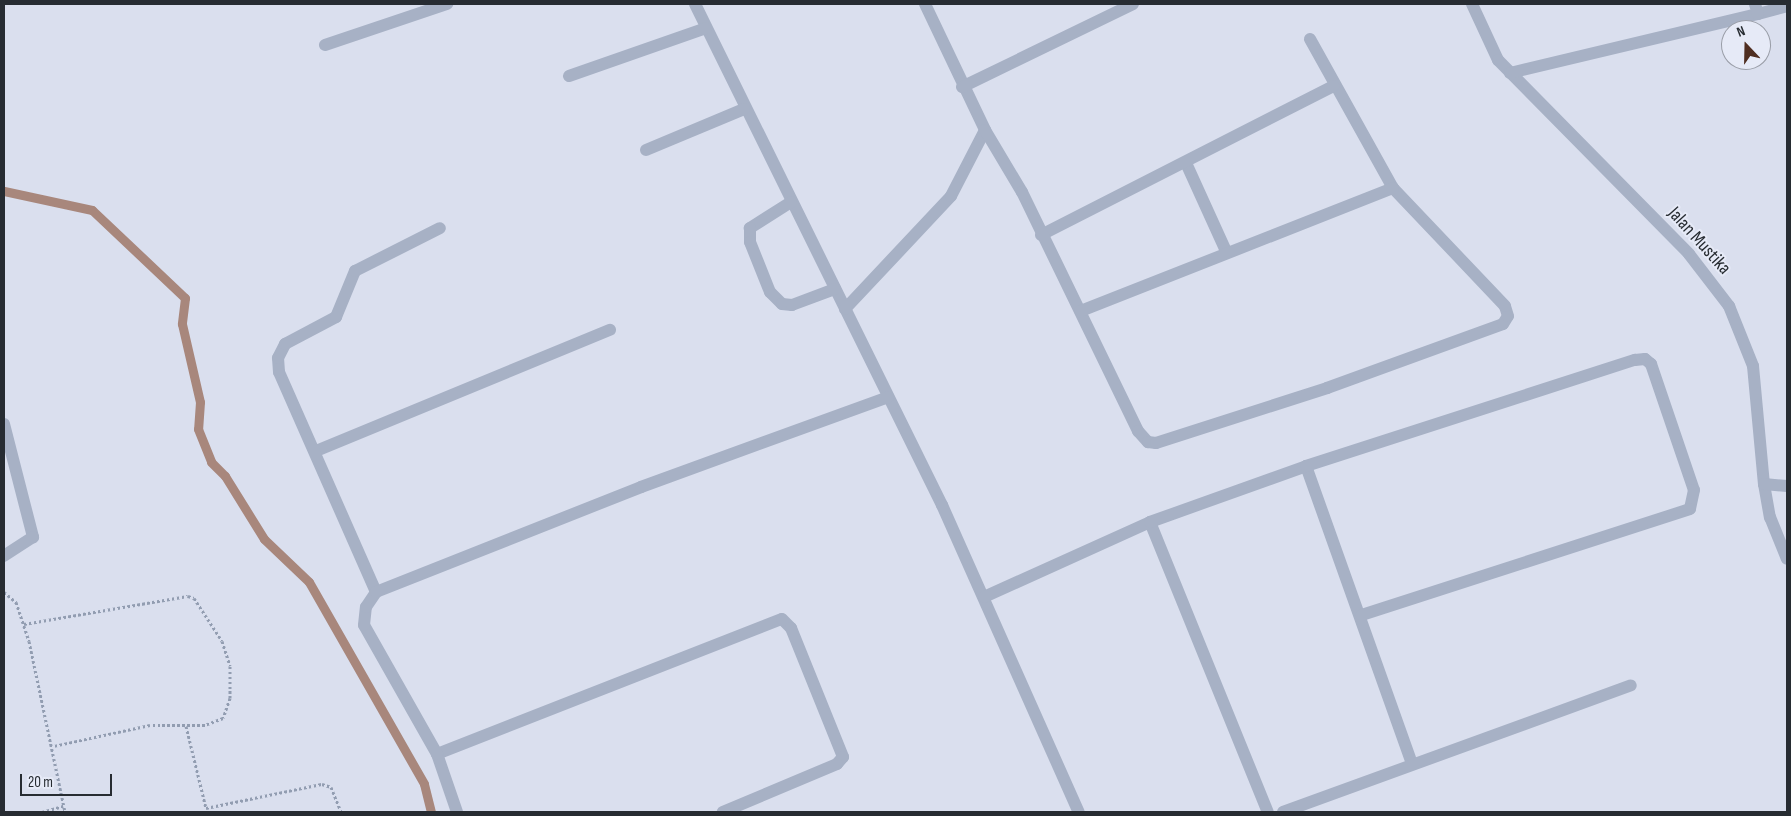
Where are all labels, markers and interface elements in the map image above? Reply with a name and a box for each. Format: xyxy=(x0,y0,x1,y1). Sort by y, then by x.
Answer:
north arrow xyxy=(1721,20,1771,70)
text: N xyxy=(1734,22,1747,41)
street label: Jalan Mustika xyxy=(1663,202,1735,280)
scale bar xyxy=(22,764,115,796)
text: 20 m xyxy=(28,773,53,792)

